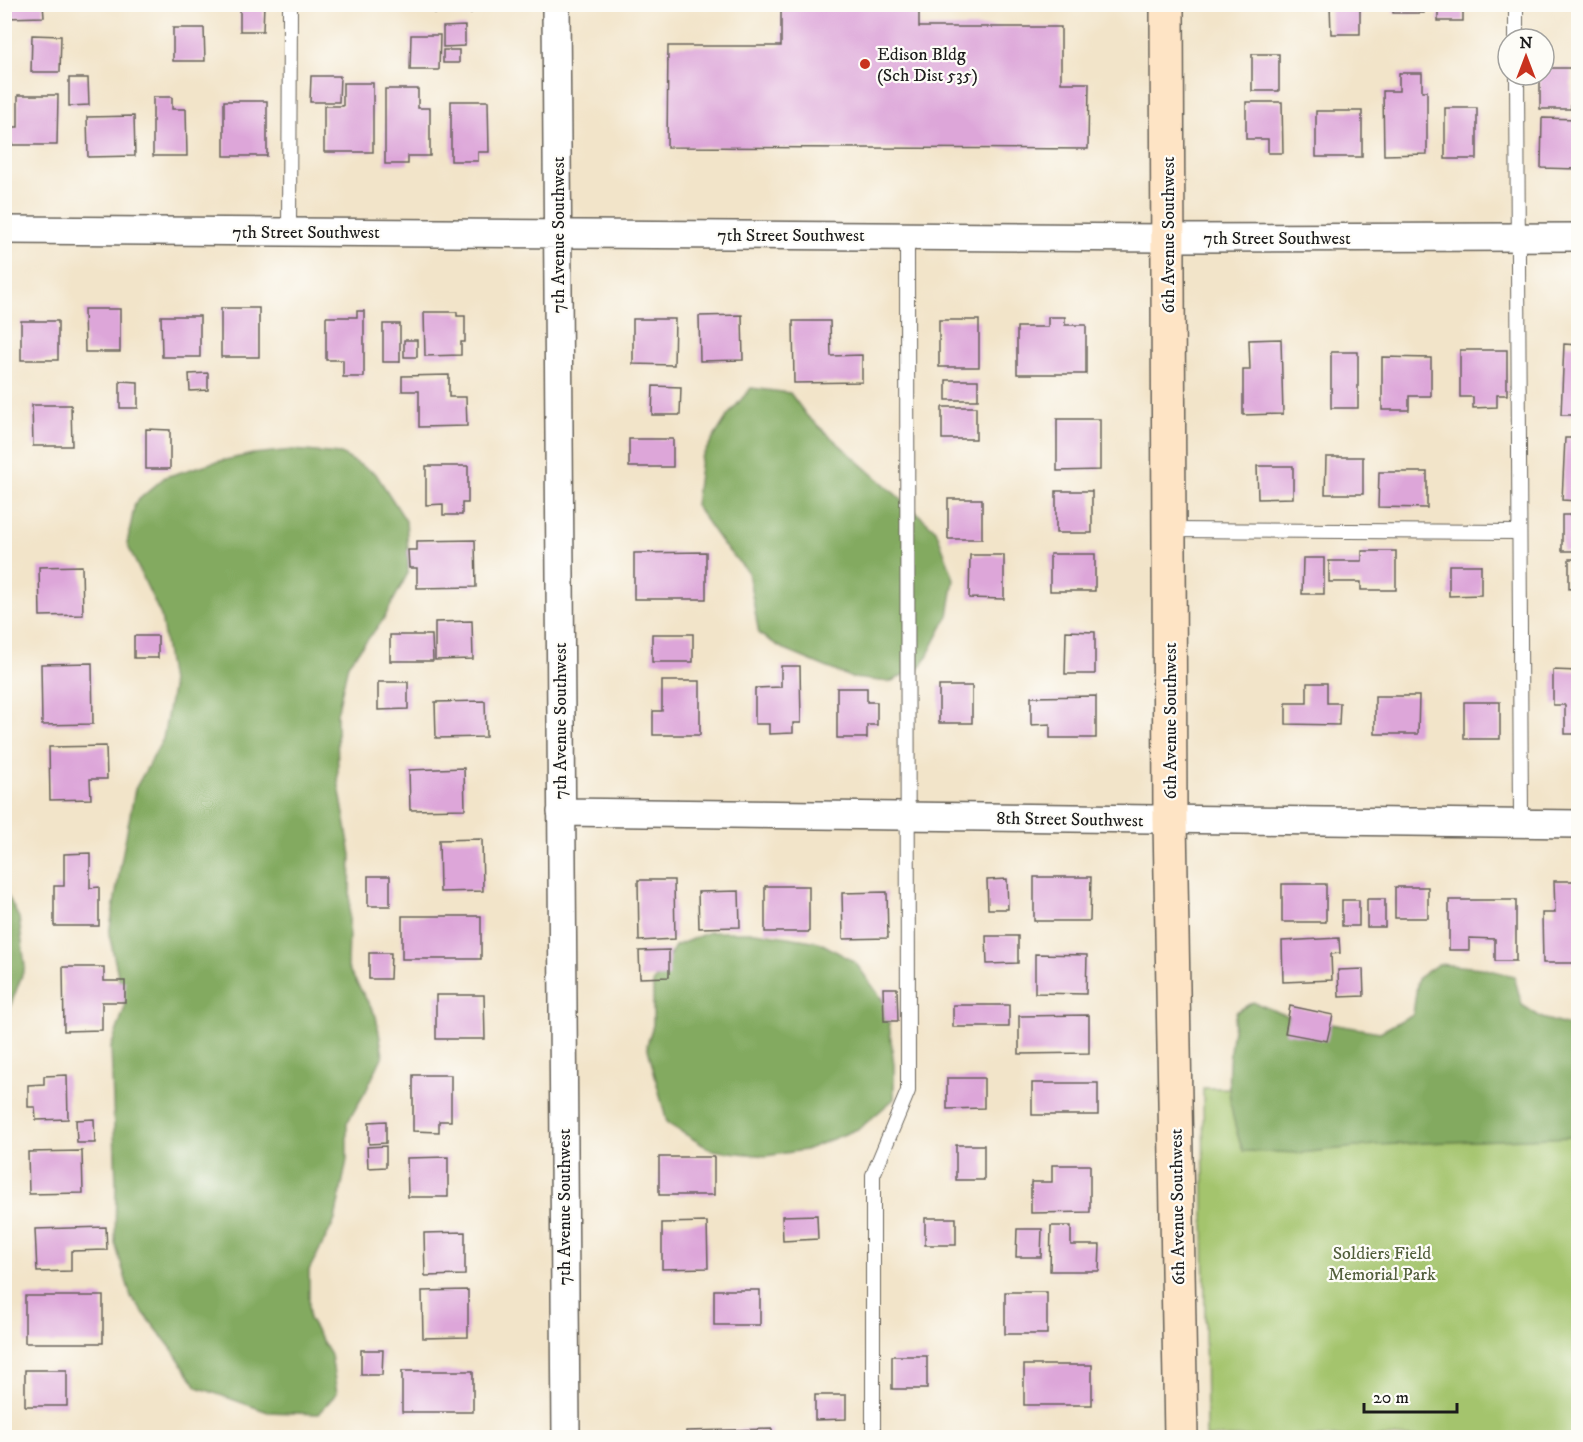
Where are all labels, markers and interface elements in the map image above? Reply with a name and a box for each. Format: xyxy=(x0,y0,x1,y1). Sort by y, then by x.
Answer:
north arrow xyxy=(1496,27,1556,87)
text: N xyxy=(1519,33,1533,53)
place label: Edison Bldg (Sch Dist 535) xyxy=(877,44,978,87)
marker: Edison Bldg (Sch Dist 535) xyxy=(858,57,872,71)
street label: 7th Avenue Southwest xyxy=(548,156,570,314)
street label: 6th Avenue Southwest xyxy=(1158,156,1180,313)
street label: 7th Street Southwest xyxy=(232,222,380,244)
street label: 7th Street Southwest xyxy=(717,225,865,247)
street label: 7th Street Southwest xyxy=(1203,228,1351,250)
street label: 7th Avenue Southwest xyxy=(550,642,572,800)
street label: 6th Avenue Southwest xyxy=(1160,642,1182,799)
street label: 8th Street Southwest xyxy=(996,808,1144,832)
street label: 7th Avenue Southwest xyxy=(554,1128,576,1286)
street label: 6th Avenue Southwest xyxy=(1166,1128,1190,1286)
park label: Soldiers Field Memorial Park xyxy=(1328,1243,1436,1286)
scale bar xyxy=(1364,1376,1457,1414)
text: 20 m xyxy=(1373,1387,1409,1409)

